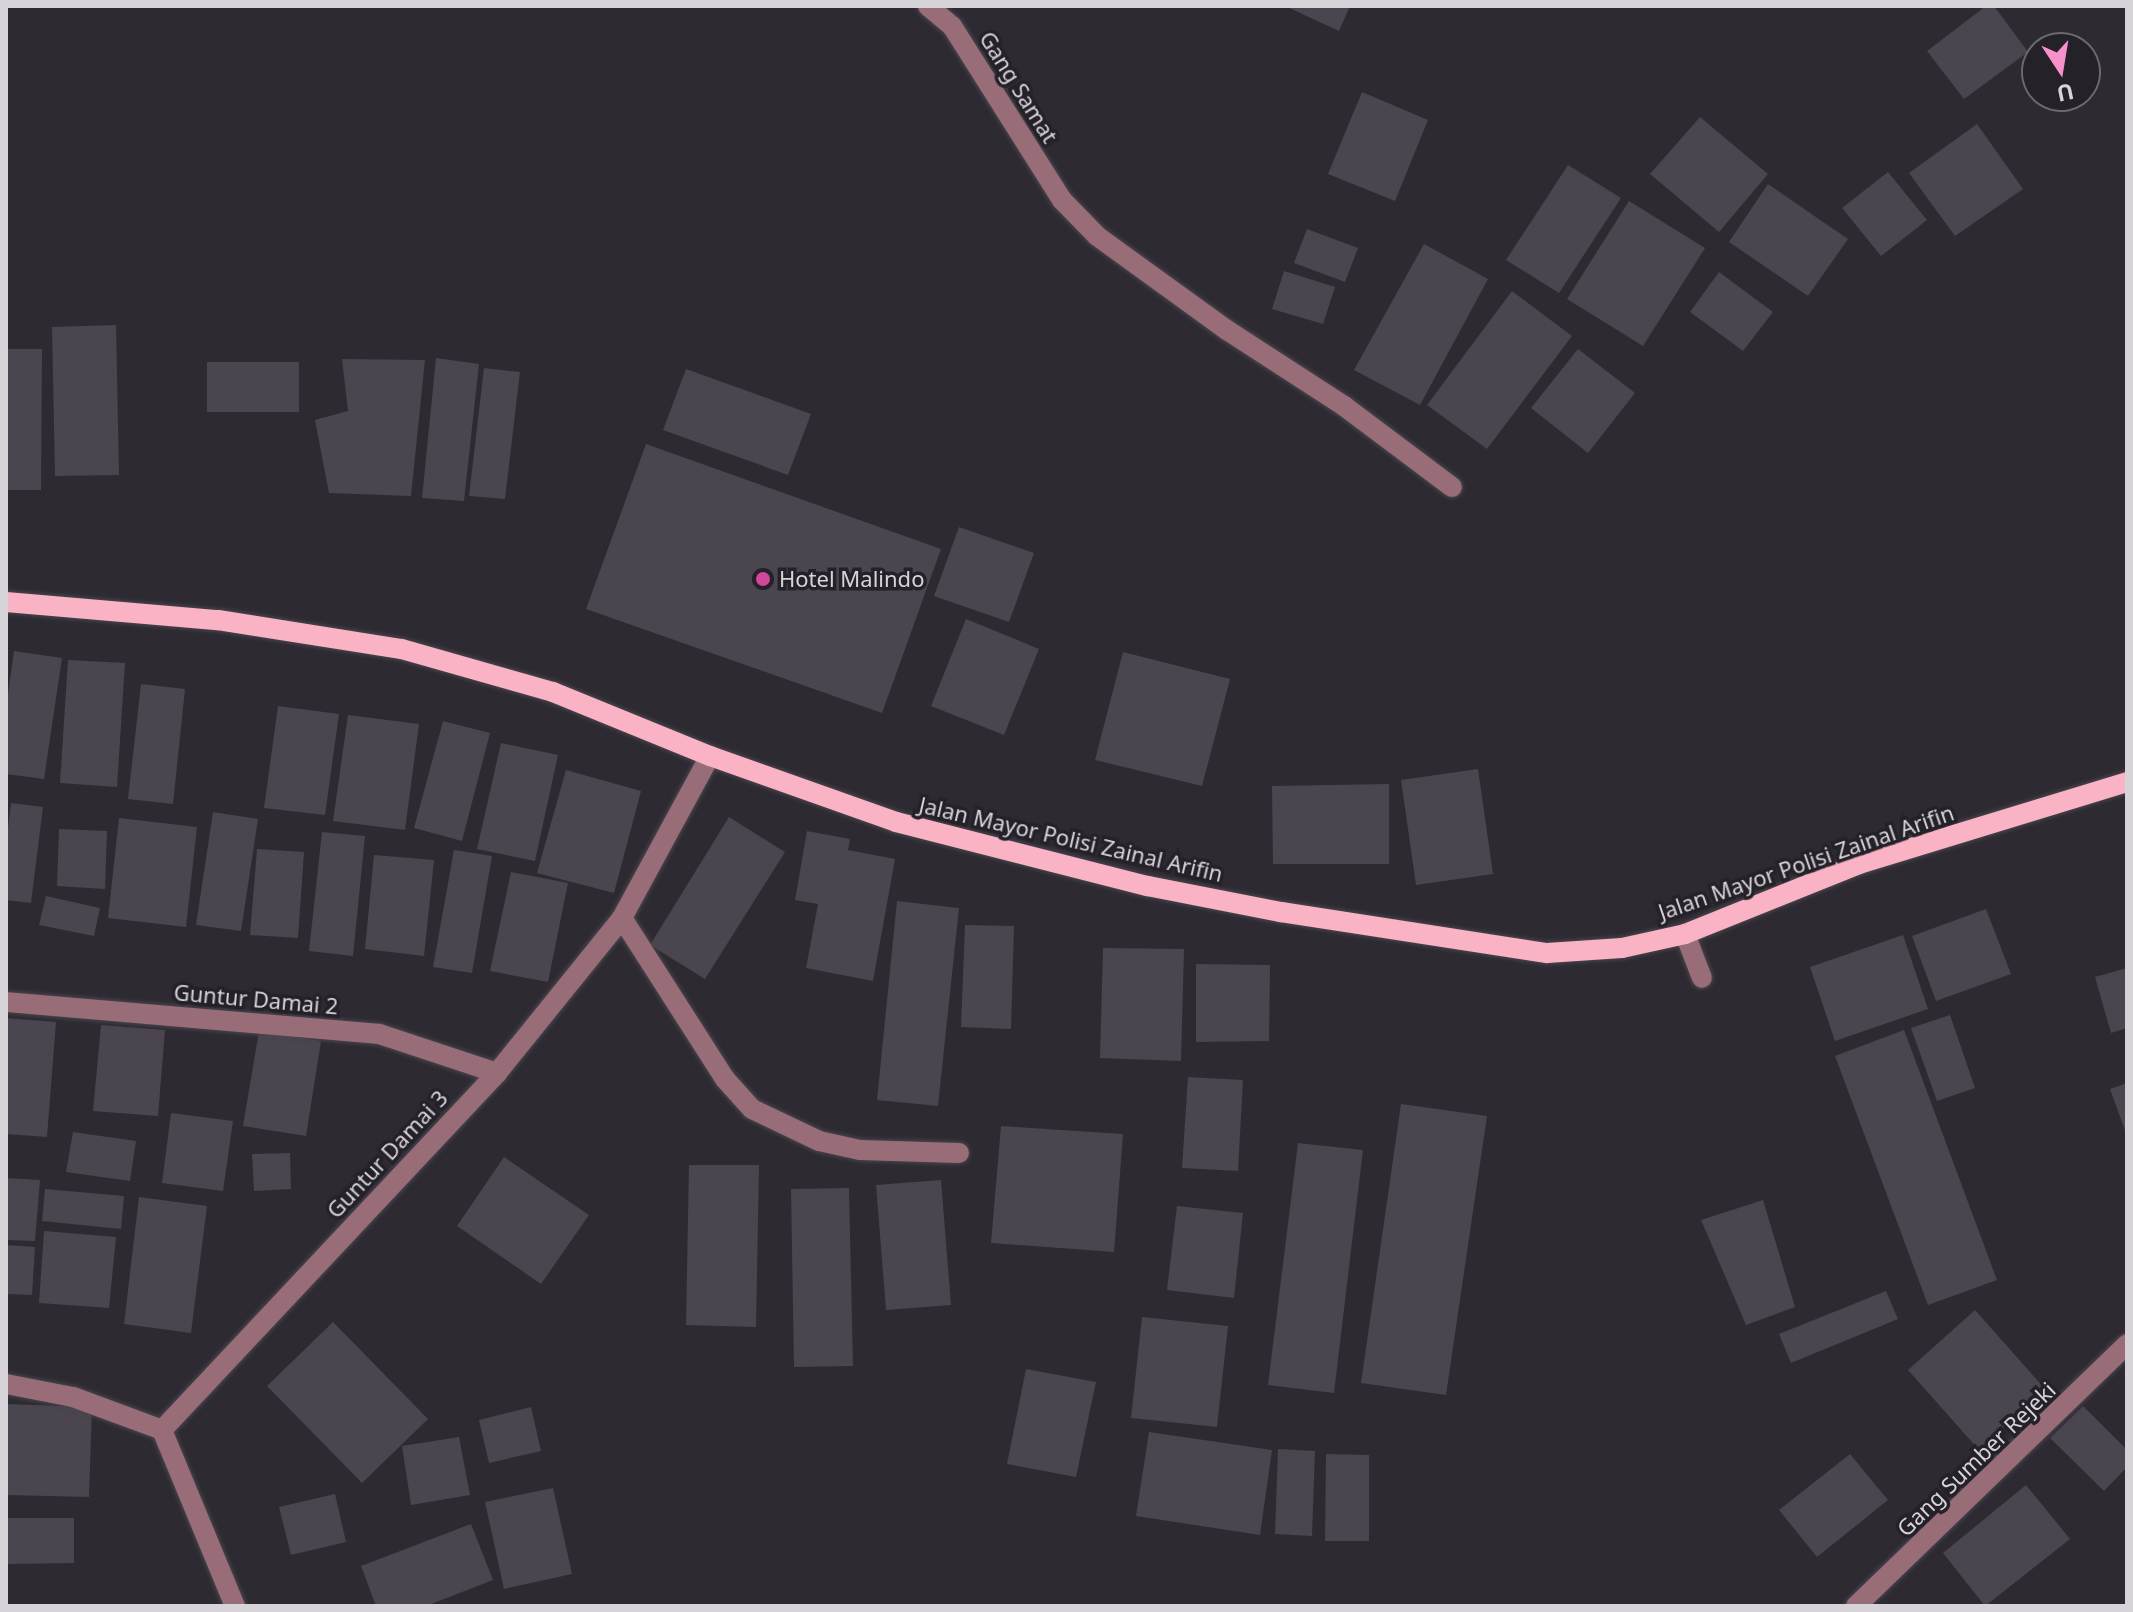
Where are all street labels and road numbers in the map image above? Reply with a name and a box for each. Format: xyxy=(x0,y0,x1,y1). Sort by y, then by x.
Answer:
street label: Gang Samat xyxy=(974,26,1064,148)
street label: Jalan Mayor Polisi Zainal Arifin xyxy=(917,791,1225,887)
street label: Jalan Mayor Polisi Zainal Arifin xyxy=(1655,799,1957,925)
street label: Guntur Damai 2 xyxy=(173,979,339,1019)
street label: Guntur Damai 3 xyxy=(321,1085,453,1223)
street label: Gang Sumber Rejeki xyxy=(1891,1377,2061,1541)

